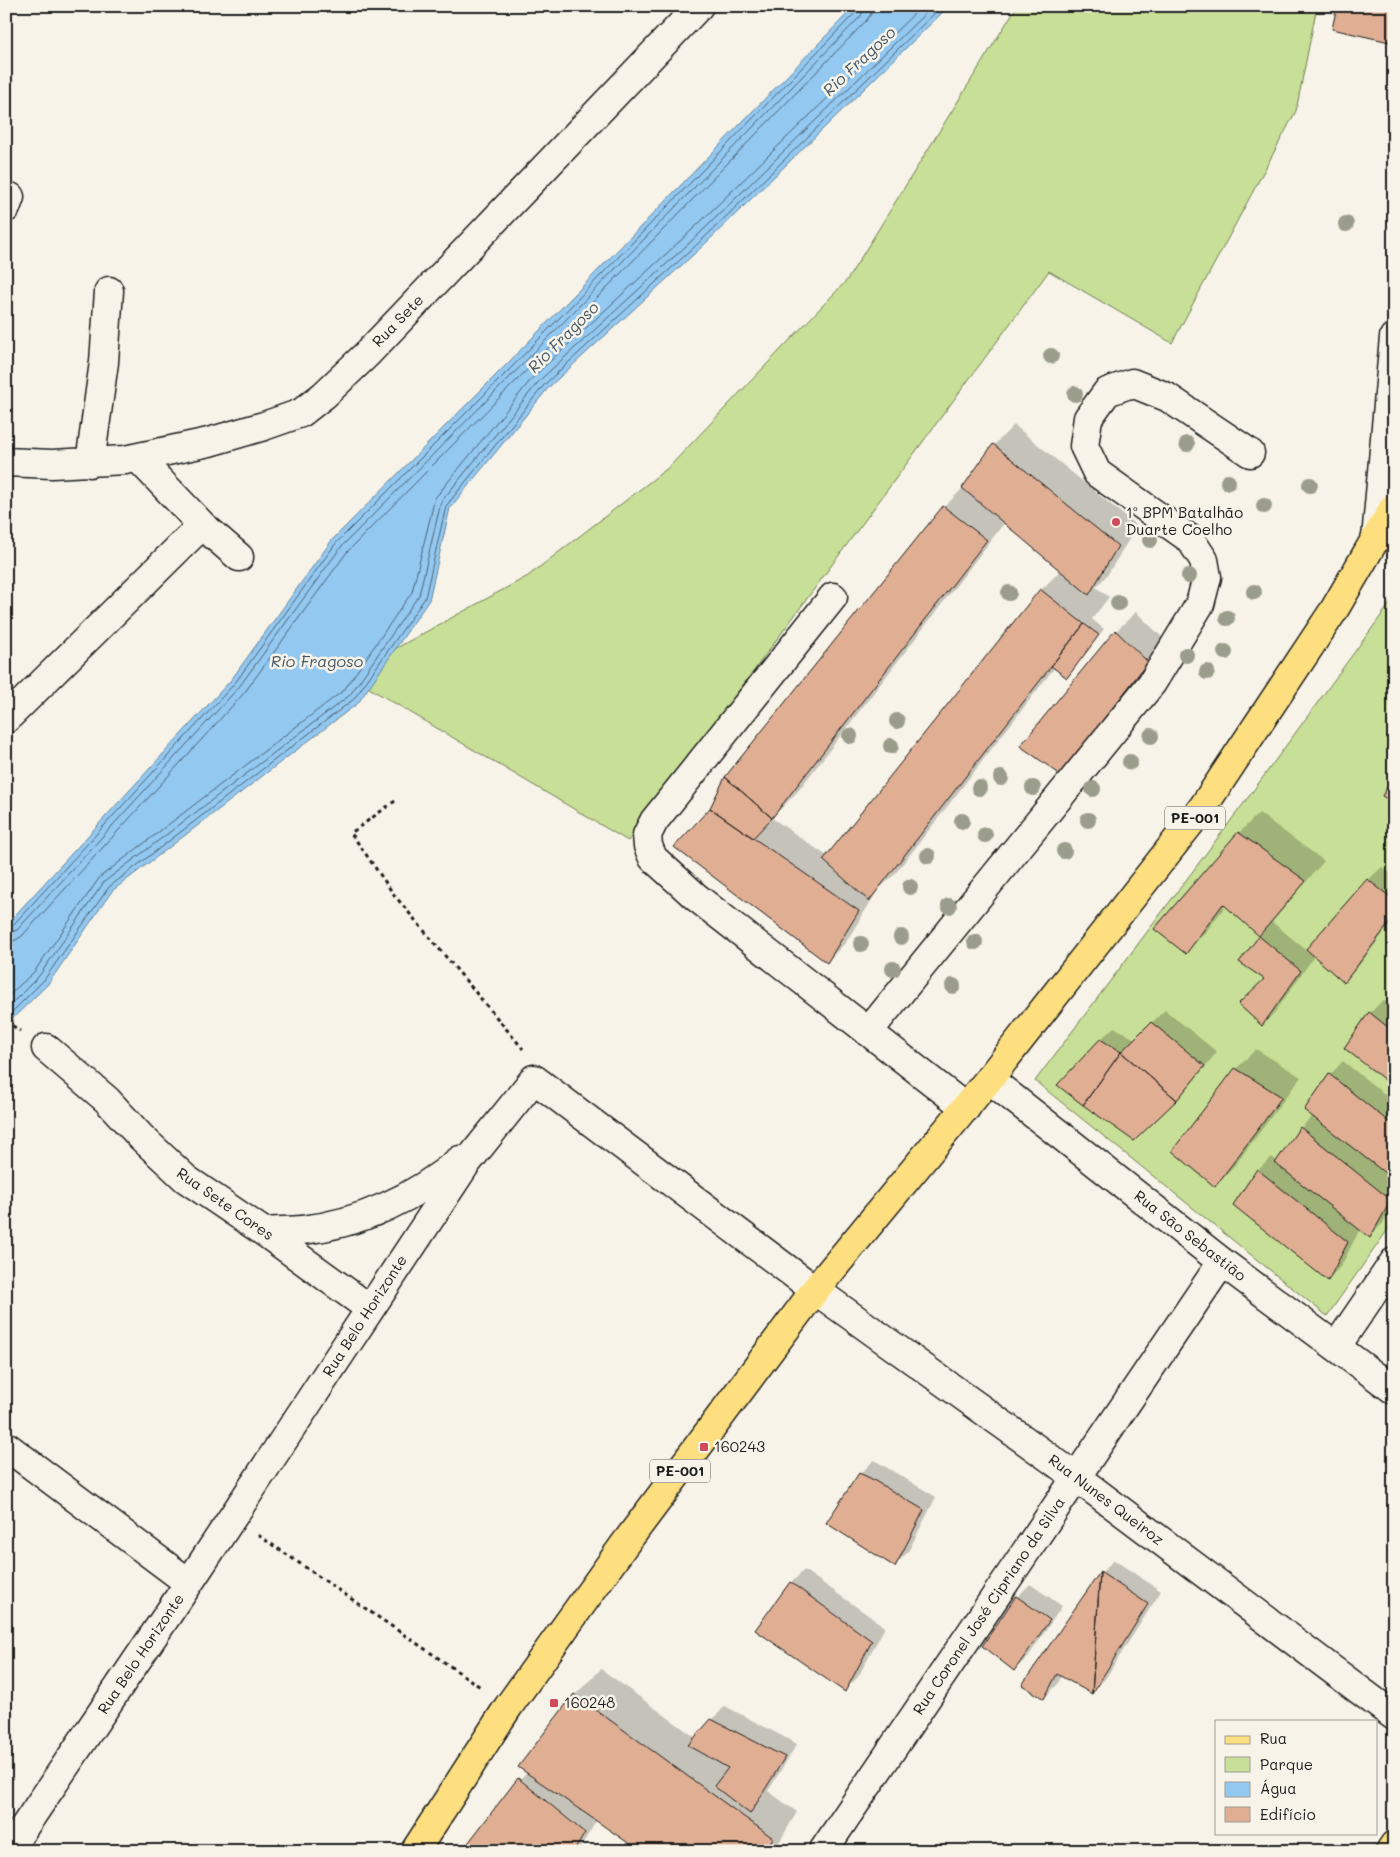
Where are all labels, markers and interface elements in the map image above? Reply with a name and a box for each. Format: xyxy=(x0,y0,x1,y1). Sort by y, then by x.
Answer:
water label: Rio Fragoso xyxy=(818,21,900,100)
street label: Rua Sete xyxy=(367,290,427,351)
water label: Rio Fragoso xyxy=(522,296,603,377)
place label: 1º BPM Batalhão Duarte Coelho xyxy=(1126,502,1243,539)
marker: 1º BPM Batalhão Duarte Coelho xyxy=(1110,516,1122,528)
water label: Rio Fragoso xyxy=(271,650,364,671)
road number: PE-001 xyxy=(1165,806,1225,830)
street label: Rua Sete Cores xyxy=(173,1162,278,1244)
street label: Rua São Sebastião xyxy=(1131,1185,1251,1285)
street label: Rua Belo Horizonte xyxy=(317,1251,411,1380)
place label: 160243 xyxy=(714,1436,765,1456)
marker: 160243 xyxy=(698,1441,710,1453)
street label: Rua Nunes Queiroz xyxy=(1045,1449,1168,1549)
road number: PE-001 xyxy=(650,1460,710,1482)
street label: Rua Coronel José Cipriano da Silva xyxy=(908,1493,1069,1718)
street label: Rua Belo Horizonte xyxy=(92,1589,188,1718)
place label: 160248 xyxy=(564,1692,615,1712)
marker: 160248 xyxy=(548,1697,560,1709)
legend xyxy=(1215,1720,1378,1834)
text: Rua xyxy=(1260,1728,1287,1748)
text: Parque xyxy=(1260,1754,1313,1774)
text: Água xyxy=(1260,1778,1297,1798)
text: Edifício xyxy=(1260,1804,1316,1824)

